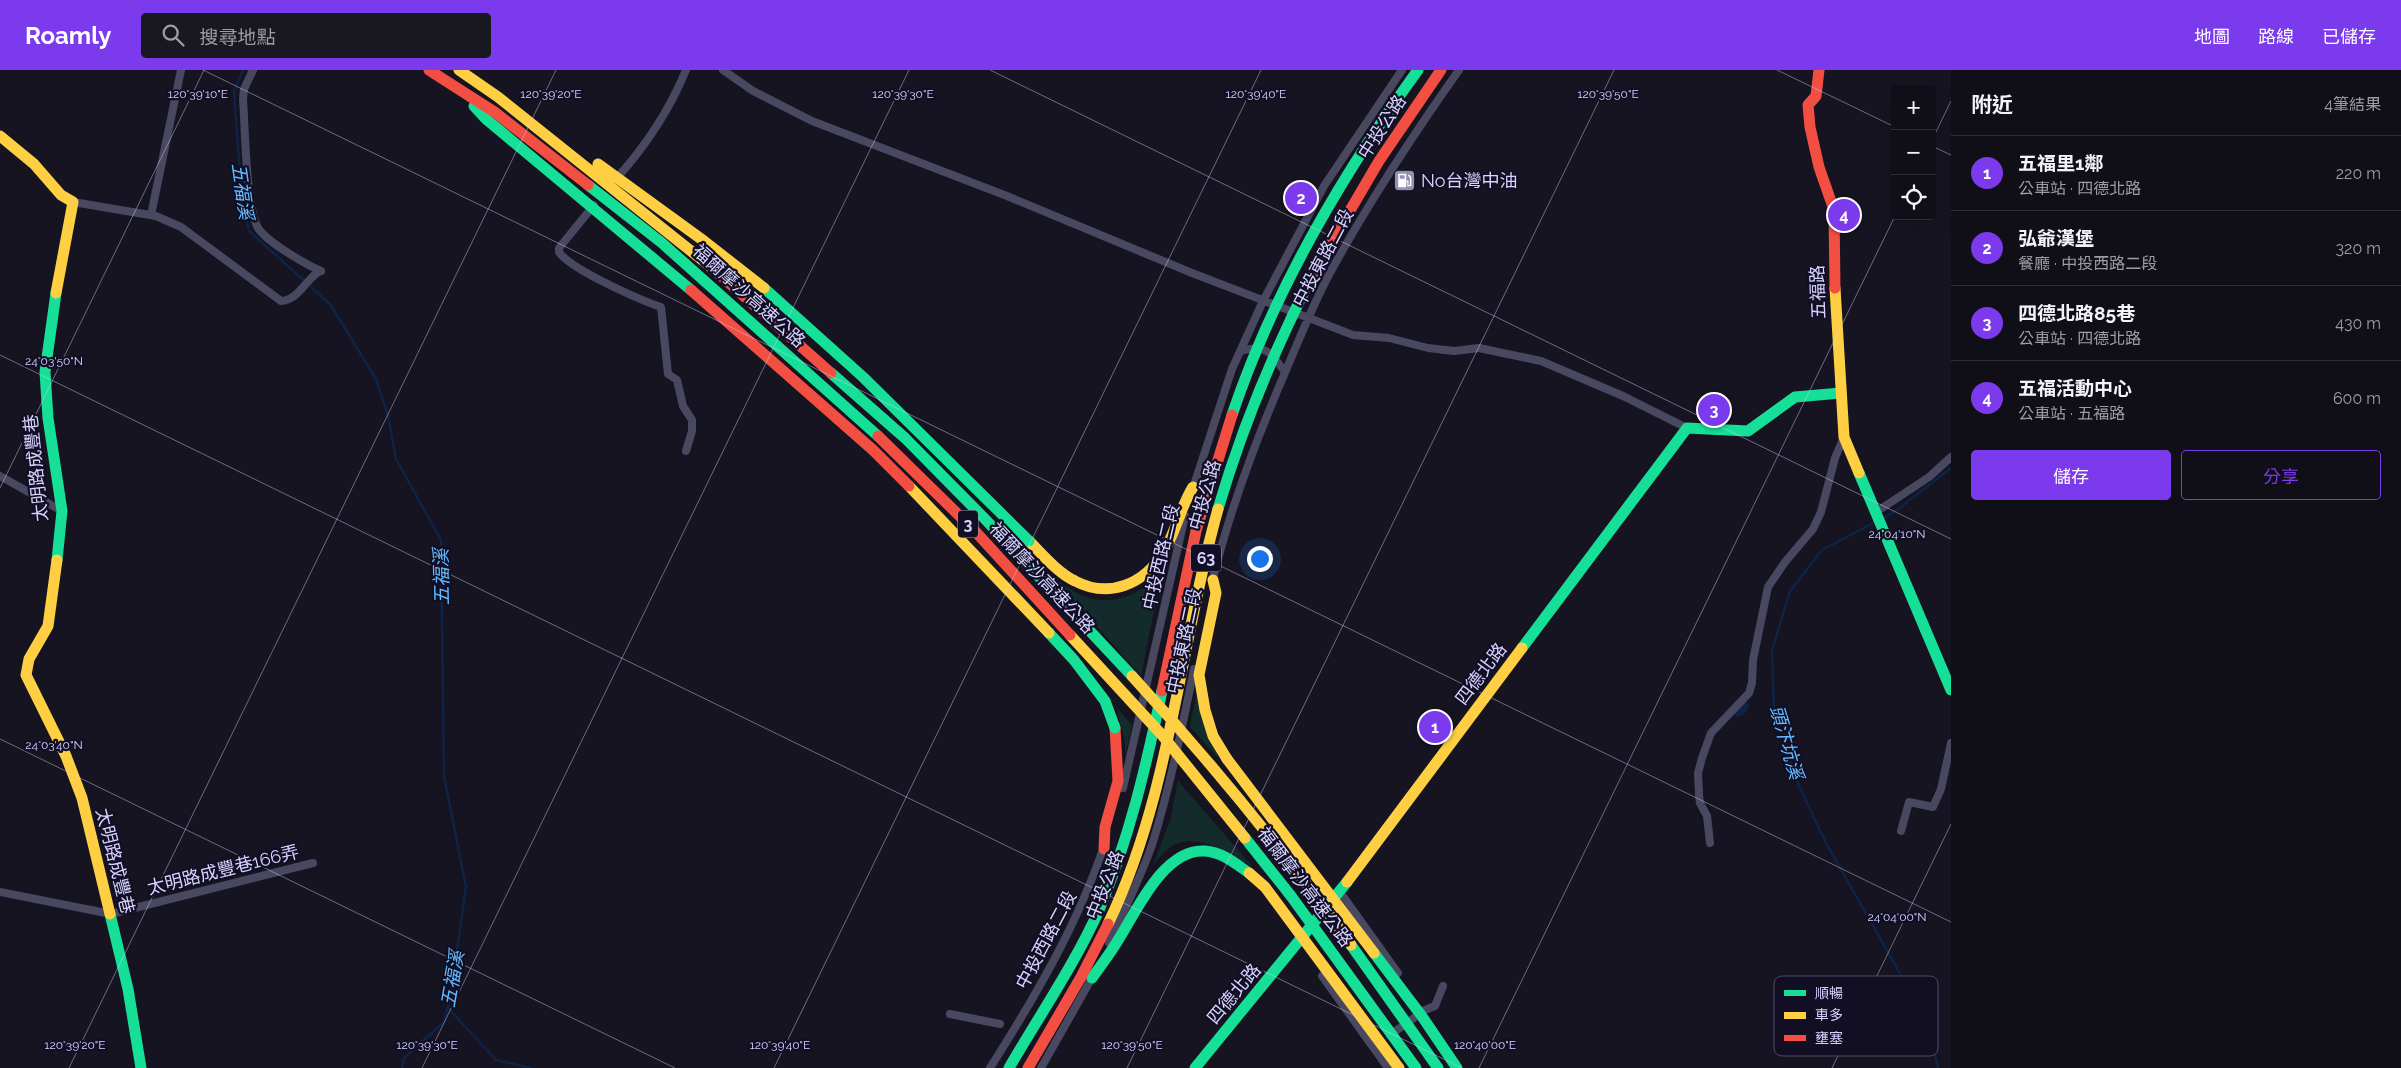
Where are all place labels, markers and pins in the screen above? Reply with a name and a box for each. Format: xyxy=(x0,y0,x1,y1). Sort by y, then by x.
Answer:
fuel station icon: No台灣中油 xyxy=(1393,169,1417,193)
place label: No台灣中油 xyxy=(1421,170,1517,191)
pin: 2 xyxy=(1285,179,1317,217)
pin: 4 xyxy=(1828,196,1860,234)
pin: 3 xyxy=(1698,391,1730,429)
pin: 1 xyxy=(1419,708,1451,746)

